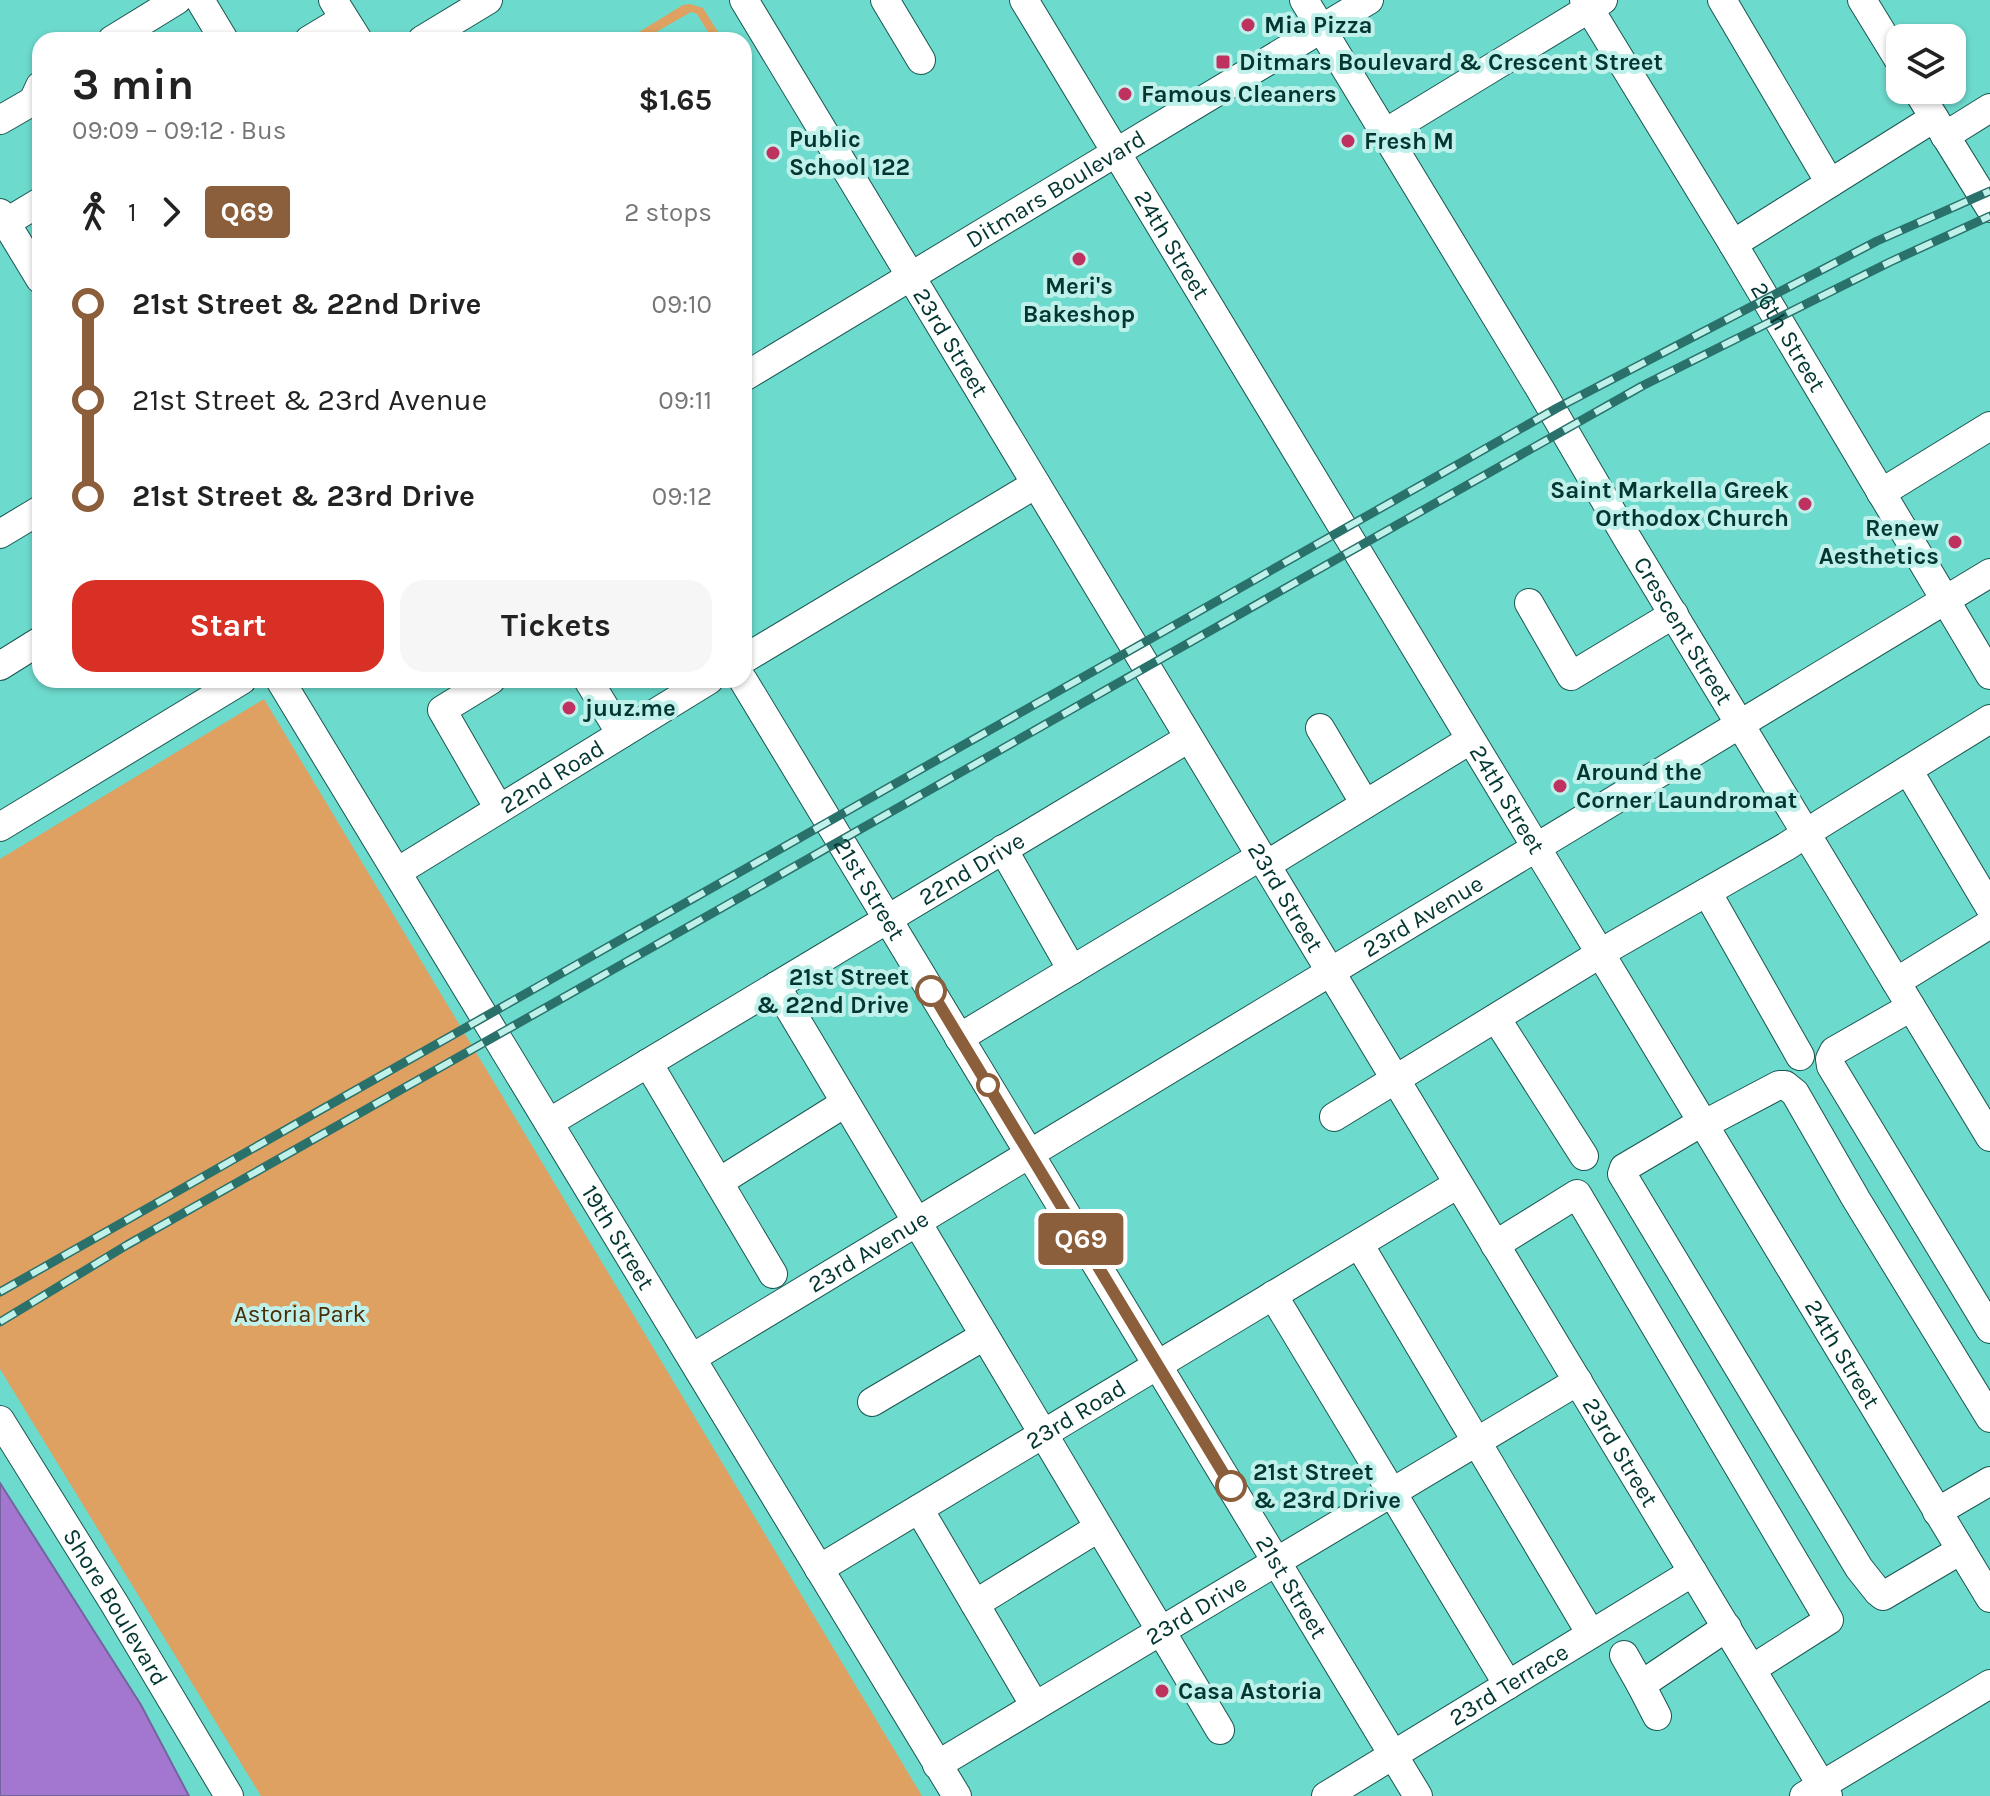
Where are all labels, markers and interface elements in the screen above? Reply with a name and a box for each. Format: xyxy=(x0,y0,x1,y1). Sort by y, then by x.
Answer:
place label: Mia Pizza xyxy=(1264,11,1373,39)
marker: Mia Pizza xyxy=(1239,16,1257,34)
map controls xyxy=(1886,24,1966,104)
button: layers xyxy=(1886,24,1966,104)
place label: Ditmars Boulevard & Crescent Street xyxy=(1239,48,1663,76)
marker: Ditmars Boulevard & Crescent Street xyxy=(1214,53,1232,71)
text: 3 min xyxy=(72,59,194,110)
place label: Famous Cleaners xyxy=(1141,80,1337,108)
text: $1.65 xyxy=(639,82,712,118)
marker: Famous Cleaners xyxy=(1116,85,1134,103)
text: 09:09 – 09:12 · Bus xyxy=(72,115,286,146)
street label: Ditmars Boulevard xyxy=(961,124,1151,254)
place label: Public School 122 xyxy=(789,125,910,181)
place label: Fresh M xyxy=(1364,127,1454,155)
marker: Fresh M xyxy=(1339,132,1357,150)
marker: Public School 122 xyxy=(764,144,782,162)
street label: 24th Street xyxy=(1128,185,1216,304)
icon: walk xyxy=(72,190,116,234)
icon: forward xyxy=(149,190,193,234)
text: Q69 xyxy=(221,195,274,228)
text: 1 xyxy=(128,197,137,228)
text: 2 stops xyxy=(624,197,712,228)
marker: Meri's Bakeshop xyxy=(1070,250,1088,268)
place label: Meri's Bakeshop xyxy=(1023,272,1135,328)
street label: 26th Street xyxy=(1745,277,1832,397)
street label: 23rd Street xyxy=(907,283,994,402)
text: 21st Street & 22nd Drive xyxy=(132,286,481,322)
text: 09:10 xyxy=(651,289,712,320)
text: 21st Street & 23rd Avenue xyxy=(132,382,487,418)
text: 09:11 xyxy=(658,385,712,416)
place label: Saint Markella Greek Orthodox Church xyxy=(1550,476,1789,532)
text: 21st Street & 23rd Drive xyxy=(132,478,475,514)
text: 09:12 xyxy=(652,481,712,512)
marker: Saint Markella Greek Orthodox Church xyxy=(1796,495,1814,513)
place label: Renew Aesthetics xyxy=(1819,514,1939,570)
marker: Renew Aesthetics xyxy=(1946,533,1964,551)
street label: Crescent Street xyxy=(1628,552,1739,710)
button: Start xyxy=(72,580,384,672)
button: Tickets xyxy=(400,580,712,672)
place label: juuz.me xyxy=(583,694,676,722)
marker: juuz.me xyxy=(560,699,578,717)
street label: 22nd Road xyxy=(495,734,609,819)
street label: 24th Street xyxy=(1464,740,1551,859)
place label: Around the Corner Laundromat xyxy=(1576,758,1797,814)
marker: Around the Corner Laundromat xyxy=(1551,777,1569,795)
street label: 22nd Drive xyxy=(914,826,1030,911)
street label: 21st Street xyxy=(828,832,911,945)
street label: 23rd Street xyxy=(1242,837,1329,957)
street label: 23rd Avenue xyxy=(1357,869,1488,963)
place label: 21st Street & 22nd Drive xyxy=(756,963,909,1019)
marker: 21st Street & 22nd Drive xyxy=(916,976,946,1006)
unlabelled marker xyxy=(977,1074,999,1096)
street label: 19th Street xyxy=(576,1180,660,1295)
street label: 23rd Avenue xyxy=(803,1204,934,1299)
line badge: Q69 xyxy=(1035,1213,1127,1265)
text: Q69 xyxy=(1054,1222,1108,1255)
street label: 24th Street xyxy=(1799,1294,1886,1414)
park label: Astoria Park xyxy=(234,1300,366,1328)
street label: 23rd Road xyxy=(1021,1373,1131,1455)
street label: 23rd Street xyxy=(1577,1392,1664,1512)
place label: 21st Street & 23rd Drive xyxy=(1253,1458,1401,1514)
marker: 21st Street & 23rd Drive xyxy=(1216,1471,1246,1501)
street label: Shore Boulevard xyxy=(57,1523,174,1691)
street label: 21st Street xyxy=(1250,1530,1333,1644)
street label: 23rd Drive xyxy=(1140,1569,1252,1651)
street label: 23rd Terrace xyxy=(1444,1638,1573,1732)
place label: Casa Astoria xyxy=(1178,1677,1322,1705)
marker: Casa Astoria xyxy=(1153,1682,1171,1700)

